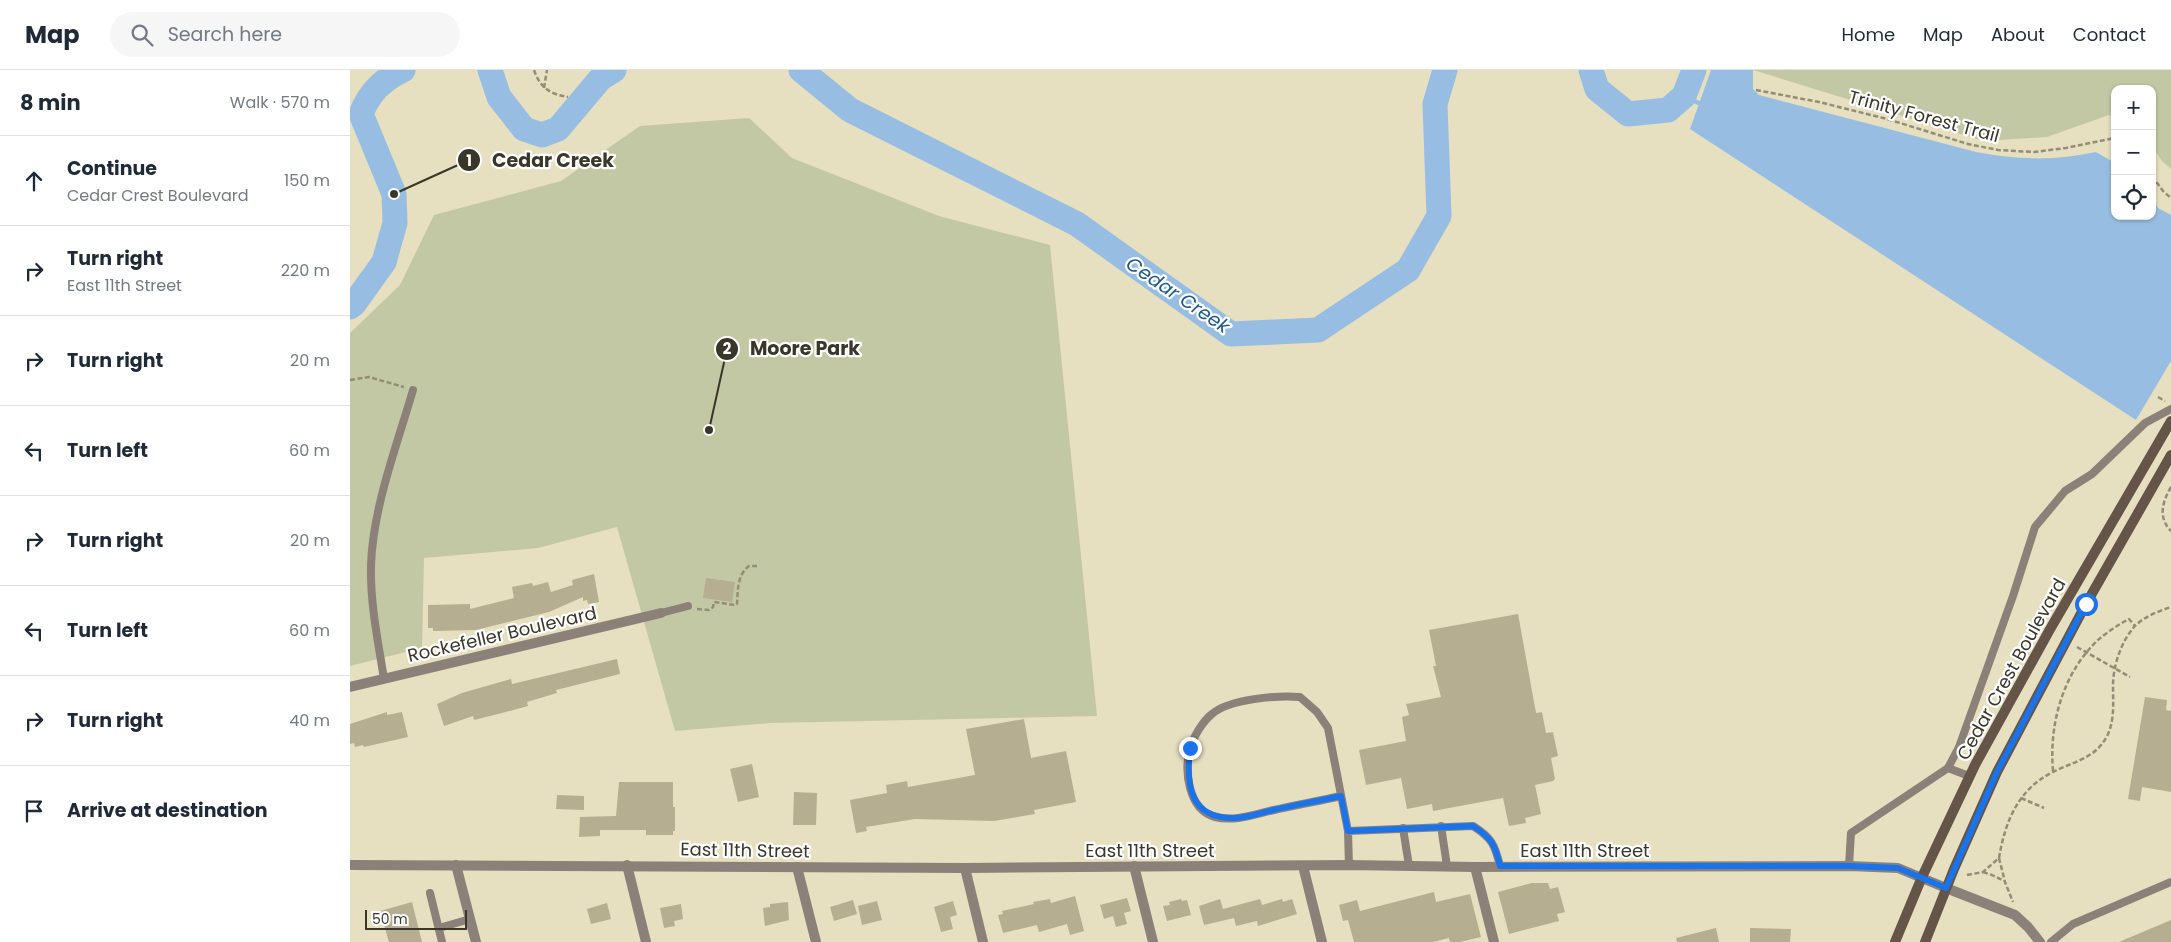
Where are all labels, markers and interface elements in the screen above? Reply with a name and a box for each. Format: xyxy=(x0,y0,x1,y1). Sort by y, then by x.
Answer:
search box xyxy=(110,12,460,57)
text: Map xyxy=(25,18,80,51)
icon: search xyxy=(128,21,156,49)
text: Search here xyxy=(168,21,282,48)
text: Home xyxy=(1841,22,1895,47)
text: Map xyxy=(1923,22,1963,47)
text: About xyxy=(1991,22,2045,47)
text: Contact xyxy=(2073,22,2146,47)
street label: Trinity Forest Trail xyxy=(1846,84,2002,148)
map controls xyxy=(2111,85,2156,220)
button: + xyxy=(2111,85,2156,130)
text: 8 min xyxy=(20,88,81,117)
text: Walk · 570 m xyxy=(230,91,330,114)
button: − xyxy=(2111,130,2156,175)
callout: Cedar Creek xyxy=(457,143,624,177)
text: Cedar Creek xyxy=(492,147,614,174)
text: 1 xyxy=(466,150,472,171)
text: Continue xyxy=(67,155,157,182)
icon: ahead xyxy=(20,167,48,195)
text: 150 m xyxy=(284,169,330,192)
button: locate xyxy=(2111,175,2156,220)
text: Cedar Crest Boulevard xyxy=(67,184,249,207)
text: Turn right xyxy=(67,245,163,272)
water label: Cedar Creek xyxy=(1121,250,1236,340)
icon: right xyxy=(20,257,48,285)
text: 220 m xyxy=(281,259,330,282)
text: East 11th Street xyxy=(67,274,182,297)
callout: Moore Park xyxy=(715,332,870,366)
text: Moore Park xyxy=(750,335,860,362)
text: 2 xyxy=(723,338,732,359)
icon: right xyxy=(20,347,48,375)
text: Turn right xyxy=(67,347,163,374)
text: 20 m xyxy=(290,349,330,372)
icon: left xyxy=(20,437,48,465)
text: Turn left xyxy=(67,437,148,464)
text: 60 m xyxy=(289,439,330,462)
icon: right xyxy=(20,527,48,555)
text: Turn right xyxy=(67,527,163,554)
text: 20 m xyxy=(290,529,330,552)
street label: Cedar Crest Boulevard xyxy=(1951,574,2071,764)
route start xyxy=(2075,593,2098,616)
street label: Rockefeller Boulevard xyxy=(405,600,599,668)
icon: left xyxy=(20,617,48,645)
text: Turn left xyxy=(67,617,148,644)
text: 60 m xyxy=(289,619,330,642)
icon: right xyxy=(20,707,48,735)
text: Turn right xyxy=(67,707,163,734)
text: 40 m xyxy=(289,709,330,732)
route end xyxy=(1179,737,1202,760)
icon: arrive xyxy=(20,797,48,825)
text: Arrive at destination xyxy=(67,797,268,824)
street label: East 11th Street xyxy=(680,836,810,864)
street label: East 11th Street xyxy=(1085,838,1215,863)
street label: East 11th Street xyxy=(1520,838,1650,863)
scale bar xyxy=(365,907,468,930)
text: 50 m xyxy=(372,909,408,929)

